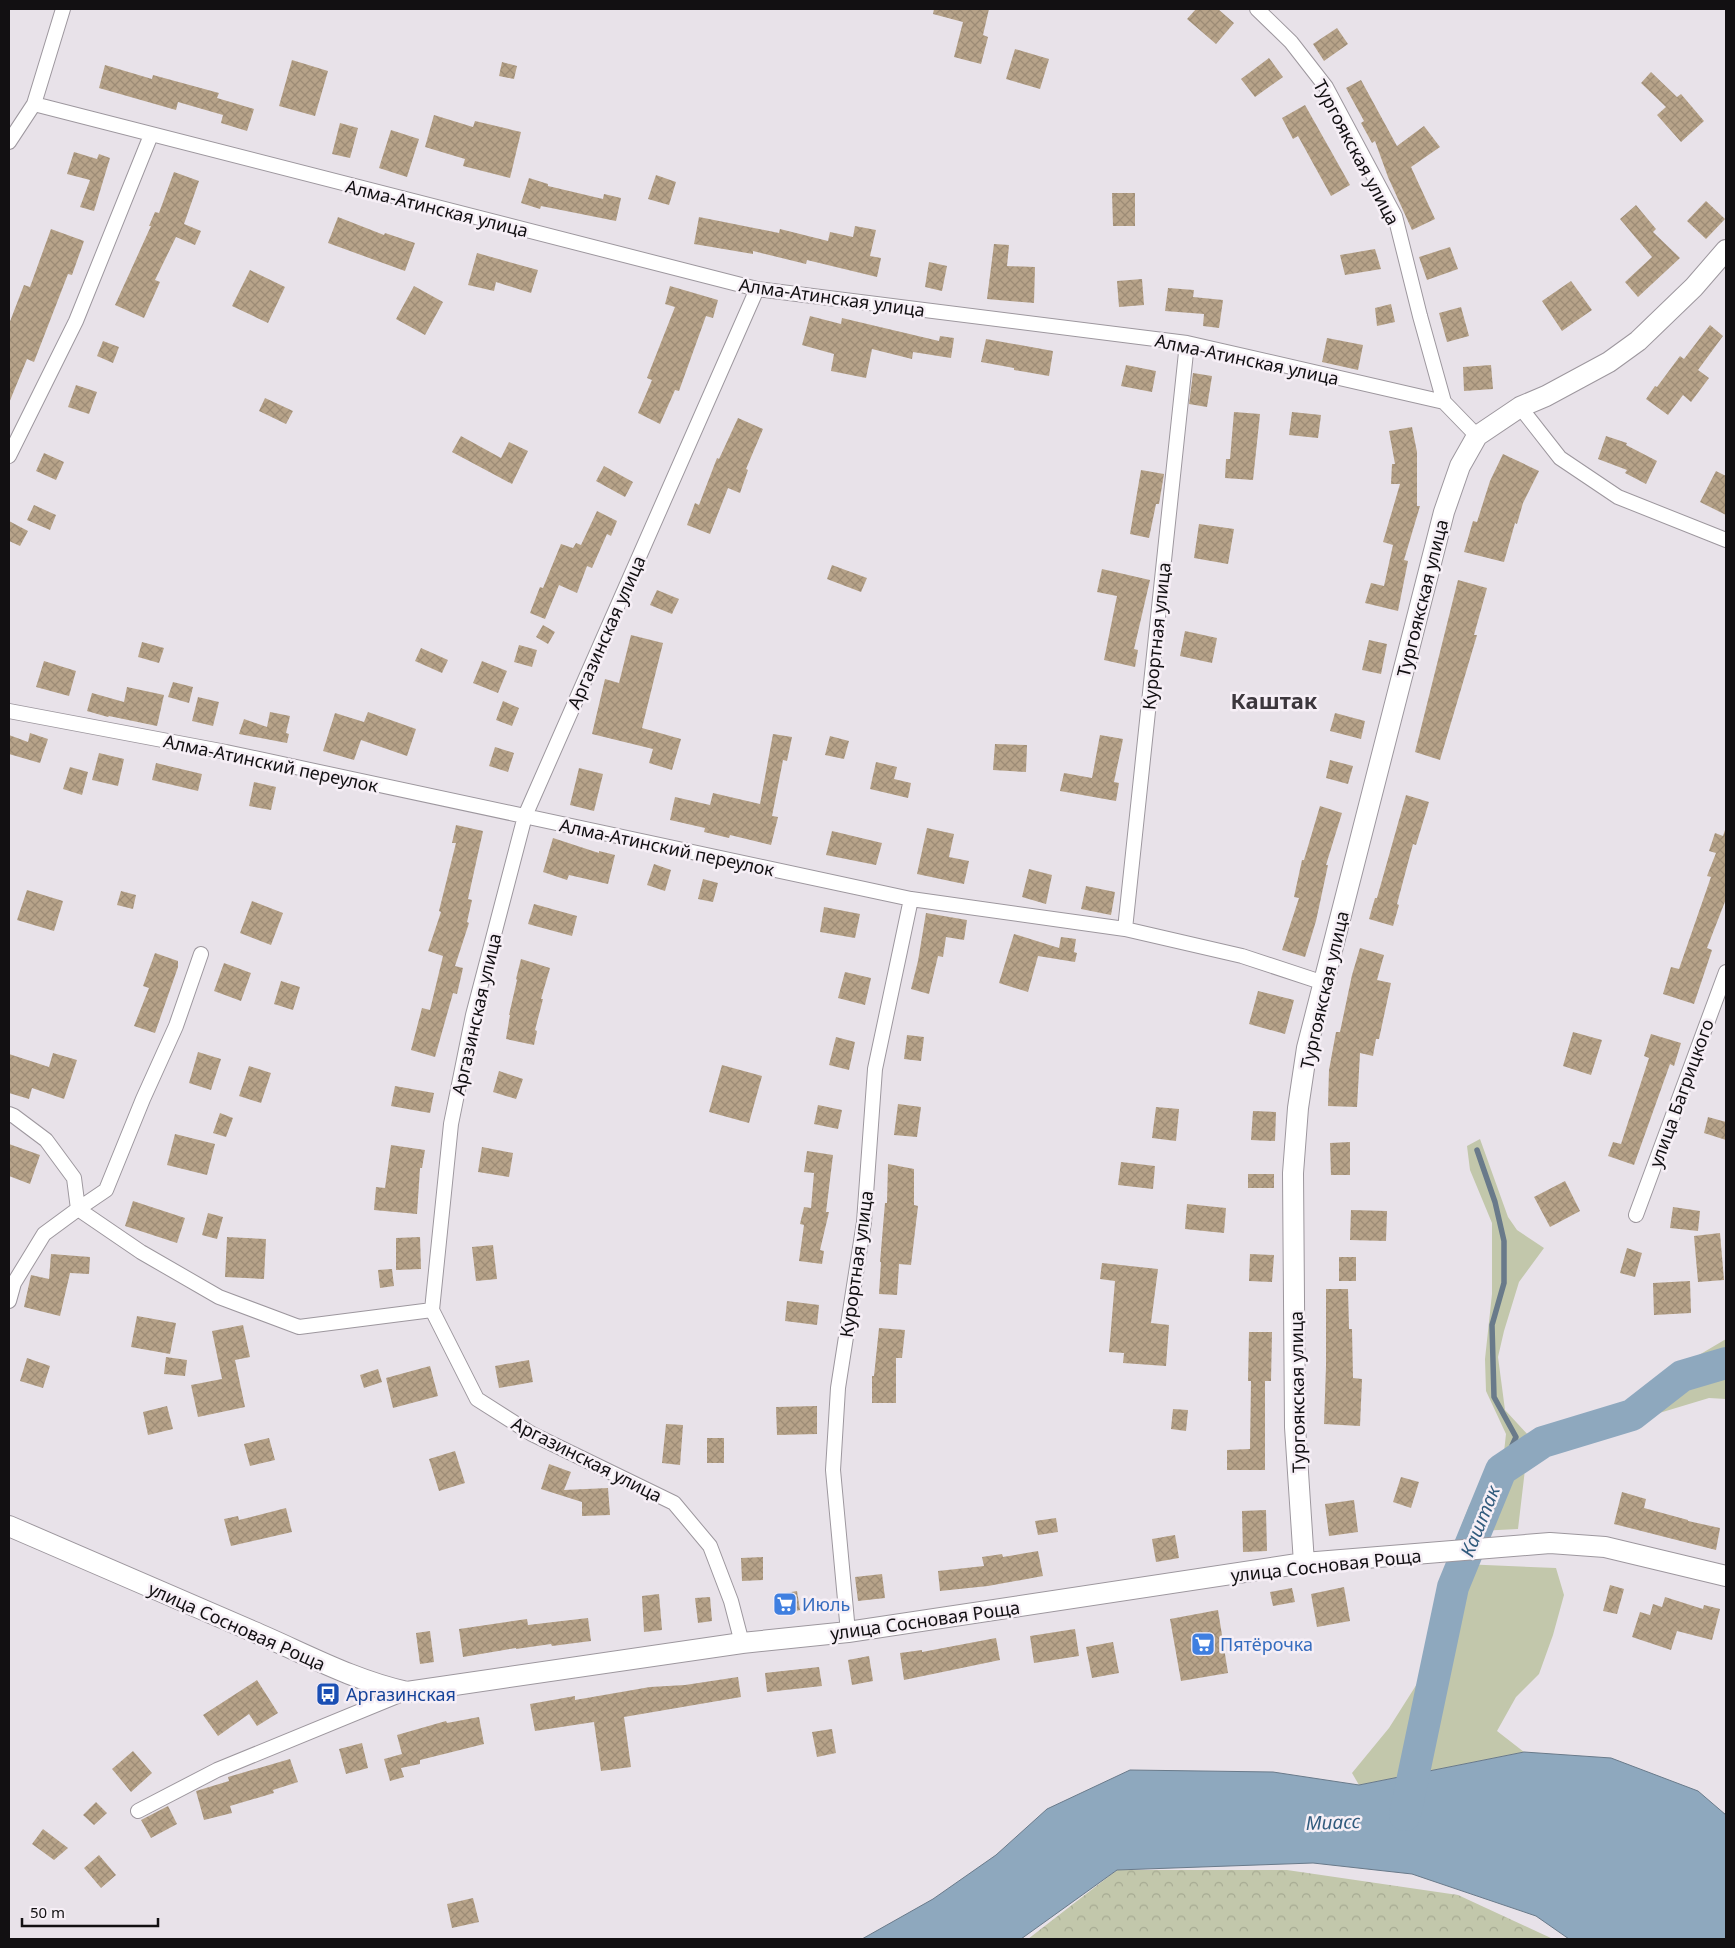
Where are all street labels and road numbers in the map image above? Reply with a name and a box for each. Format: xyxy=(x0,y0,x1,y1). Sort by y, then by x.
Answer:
street label: Тургоякская улица xyxy=(1308,75,1406,229)
street label: Алма-Атинская улица xyxy=(343,174,531,242)
street label: Алма-Атинская улица xyxy=(738,272,926,322)
street label: Алма-Атинская улица xyxy=(1153,328,1341,390)
street label: Тургоякская улица xyxy=(1391,517,1453,679)
street label: Аргазинская улица xyxy=(561,552,651,712)
street label: Курортная улица xyxy=(1136,561,1176,711)
street label: Алма-Атинский переулок xyxy=(161,729,381,798)
street label: Алма-Атинский переулок xyxy=(557,813,777,882)
street label: Тургоякская улица xyxy=(1294,909,1354,1071)
street label: Аргазинская улица xyxy=(446,931,506,1097)
street label: улица Багрицкого xyxy=(1643,1016,1719,1170)
street label: Курортная улица xyxy=(834,1189,878,1339)
street label: Тургоякская улица xyxy=(1284,1311,1310,1473)
street label: Аргазинская улица xyxy=(508,1411,666,1507)
street label: улица Сосновая Роща xyxy=(1230,1543,1422,1587)
street label: улица Сосновая Роща xyxy=(145,1576,329,1676)
street label: улица Сосновая Роща xyxy=(829,1595,1021,1645)

